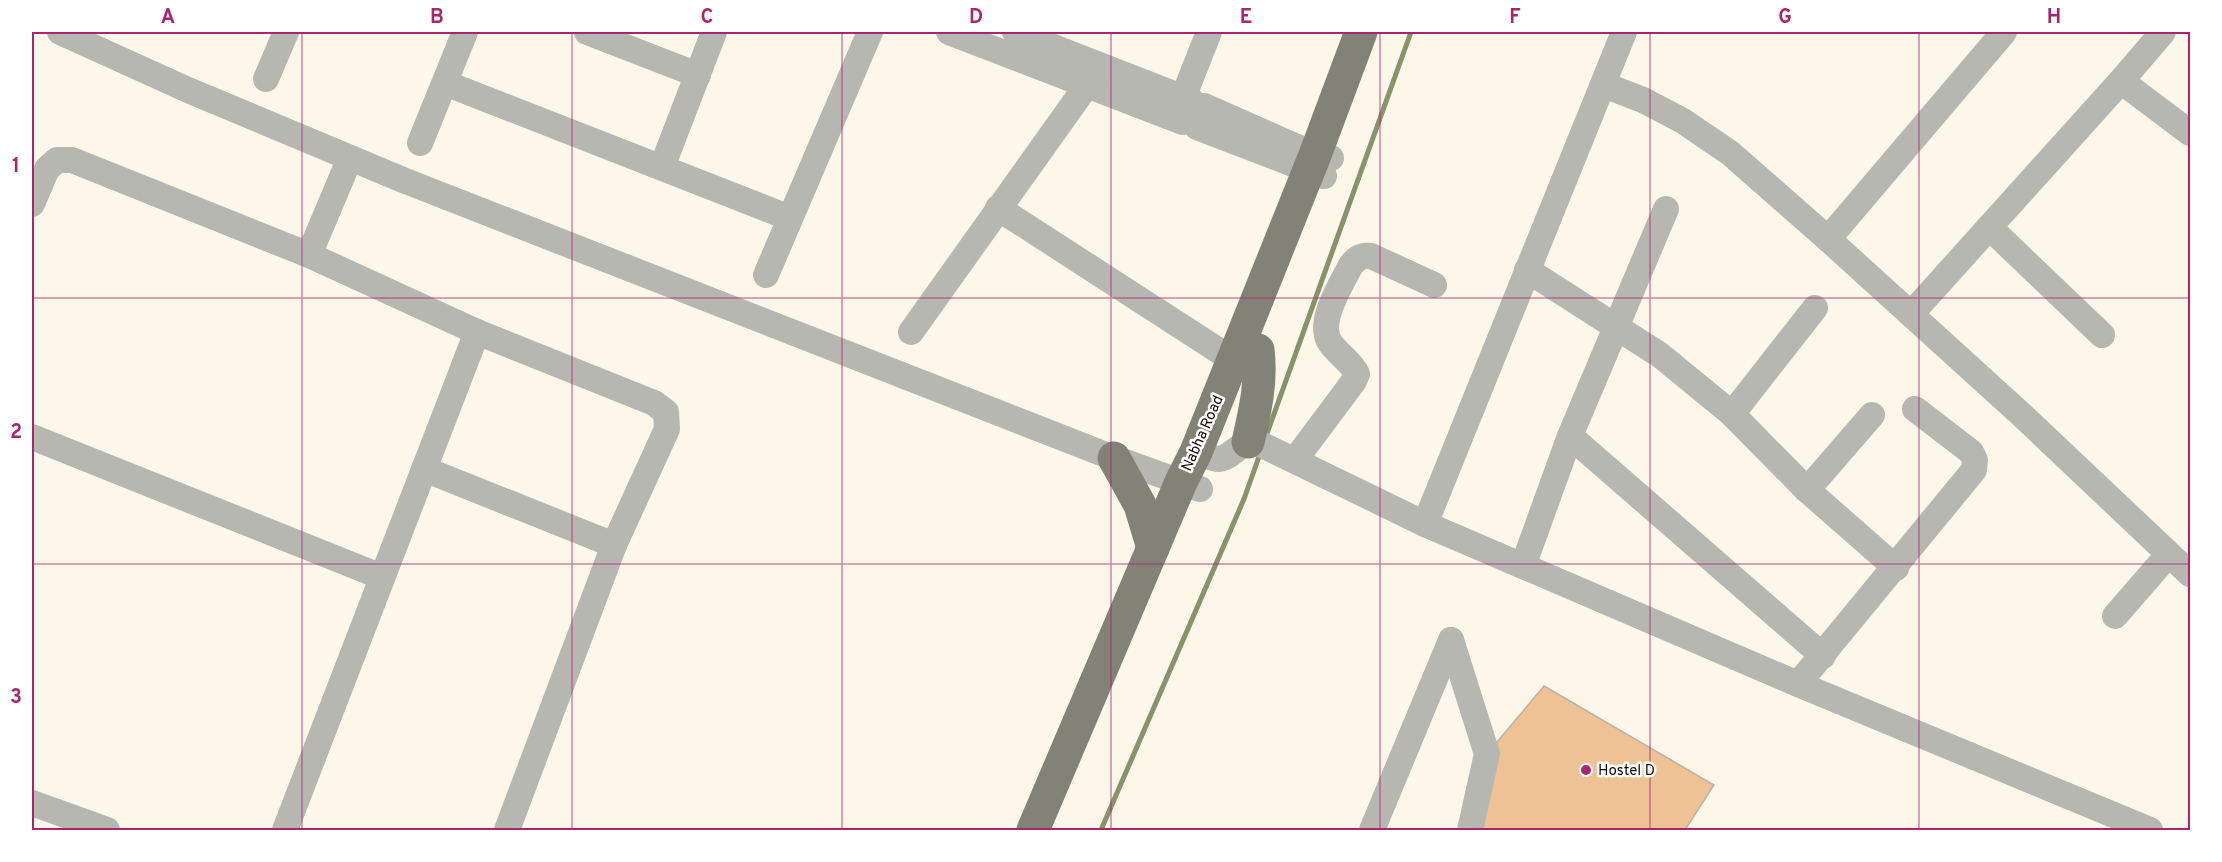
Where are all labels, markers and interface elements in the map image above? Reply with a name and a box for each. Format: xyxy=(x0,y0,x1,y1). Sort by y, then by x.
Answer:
text: A xyxy=(161,5,175,31)
text: B xyxy=(430,5,444,31)
text: C xyxy=(701,5,713,31)
text: D xyxy=(969,5,983,31)
text: E xyxy=(1240,5,1252,31)
text: F xyxy=(1509,5,1521,31)
text: G xyxy=(1778,5,1792,31)
text: H xyxy=(2047,5,2061,31)
text: 1 xyxy=(12,154,20,180)
street label: Nabha Road xyxy=(1178,393,1229,475)
text: 2 xyxy=(10,420,22,446)
text: 3 xyxy=(10,685,22,711)
place label: Hostel D xyxy=(1598,762,1655,781)
marker: Hostel D xyxy=(1579,763,1593,777)

